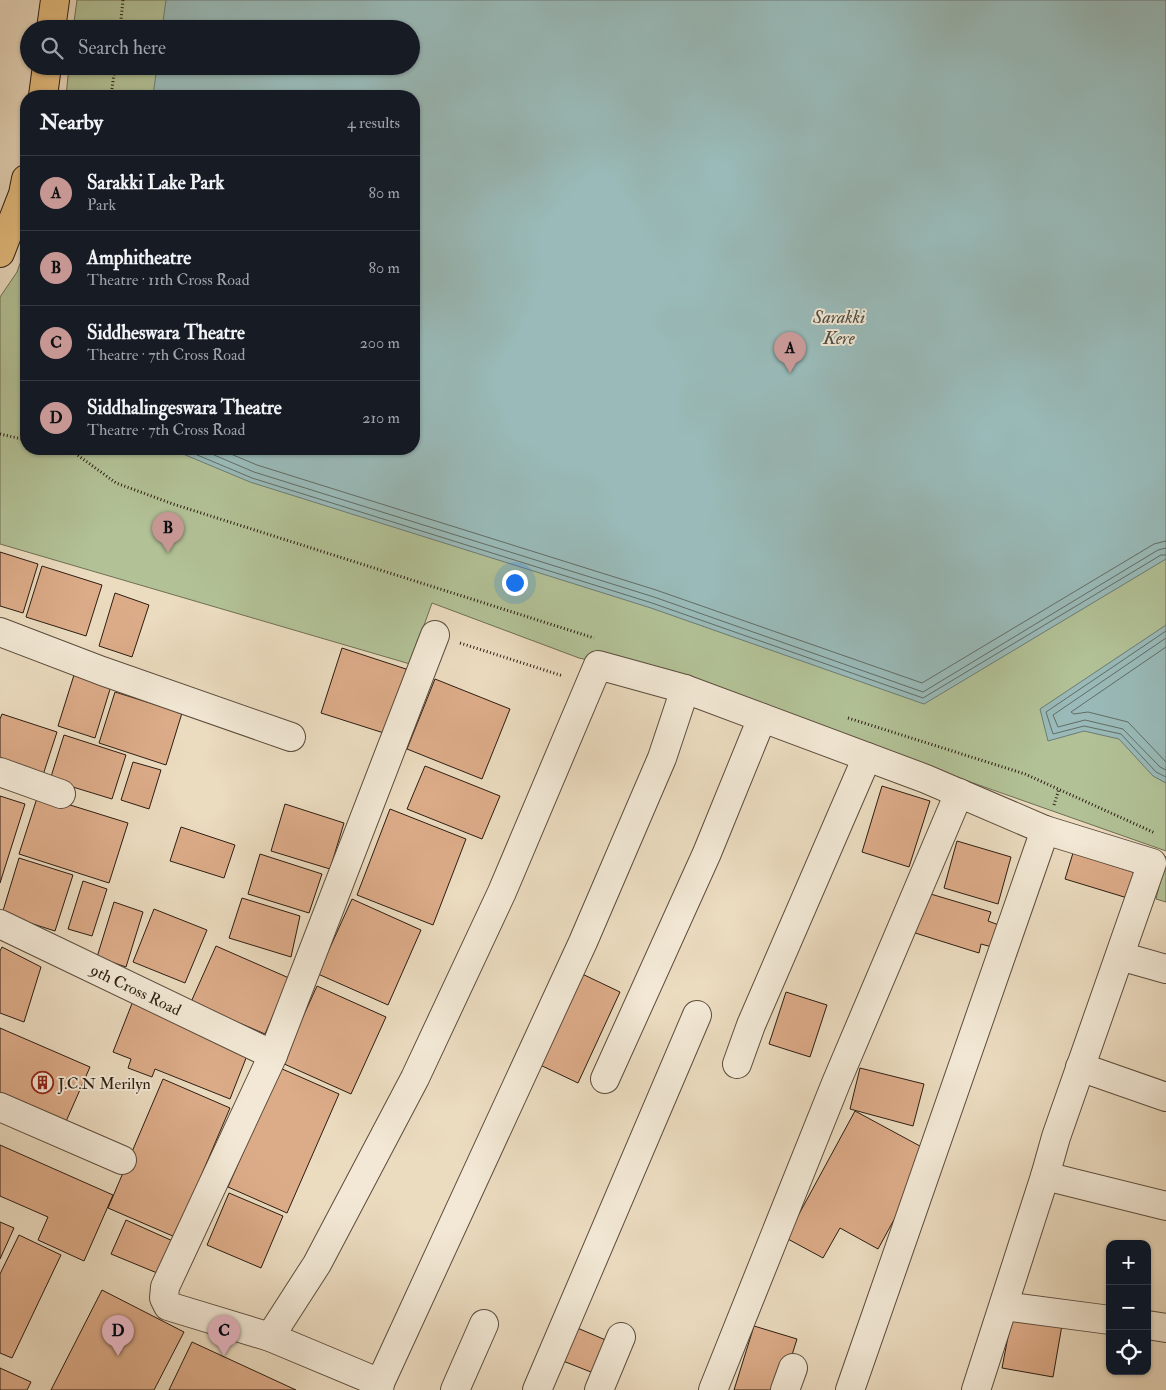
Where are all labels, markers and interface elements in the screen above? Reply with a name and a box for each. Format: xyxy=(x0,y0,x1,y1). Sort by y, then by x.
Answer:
search box xyxy=(20,20,420,75)
icon: search xyxy=(38,34,66,62)
text: Search here xyxy=(78,36,166,60)
text: Nearby xyxy=(40,109,103,136)
text: 4 results xyxy=(347,113,400,133)
text: Sarakki Lake Park xyxy=(87,171,224,195)
text: A xyxy=(51,183,61,203)
text: 80 m xyxy=(369,183,400,203)
text: Park xyxy=(87,195,116,215)
text: Amphitheatre xyxy=(87,246,191,270)
text: B xyxy=(51,258,61,278)
text: 80 m xyxy=(369,258,400,278)
text: Theatre · 11th Cross Road xyxy=(87,270,250,290)
water label: Sarakki Kere xyxy=(812,306,865,350)
text: Siddheswara Theatre xyxy=(87,321,245,345)
pin: A xyxy=(774,332,806,373)
text: C xyxy=(50,333,62,353)
text: 200 m xyxy=(360,333,400,353)
text: Theatre · 7th Cross Road xyxy=(87,345,245,365)
text: Siddhalingeswara Theatre xyxy=(87,396,282,420)
text: D xyxy=(49,408,63,428)
text: 210 m xyxy=(362,408,400,428)
text: Theatre · 7th Cross Road xyxy=(87,420,245,440)
pin: B xyxy=(152,512,184,553)
your location xyxy=(502,570,528,596)
street label: 9th Cross Road xyxy=(86,960,184,1021)
building icon: J.C.N Merilyn xyxy=(30,1071,54,1095)
place label: J.C.N Merilyn xyxy=(57,1074,151,1095)
map controls xyxy=(1106,1240,1151,1375)
button: + xyxy=(1106,1240,1151,1285)
button: − xyxy=(1106,1285,1151,1330)
pin: D xyxy=(102,1315,134,1356)
pin: C xyxy=(208,1315,240,1356)
button: locate xyxy=(1106,1330,1151,1375)

